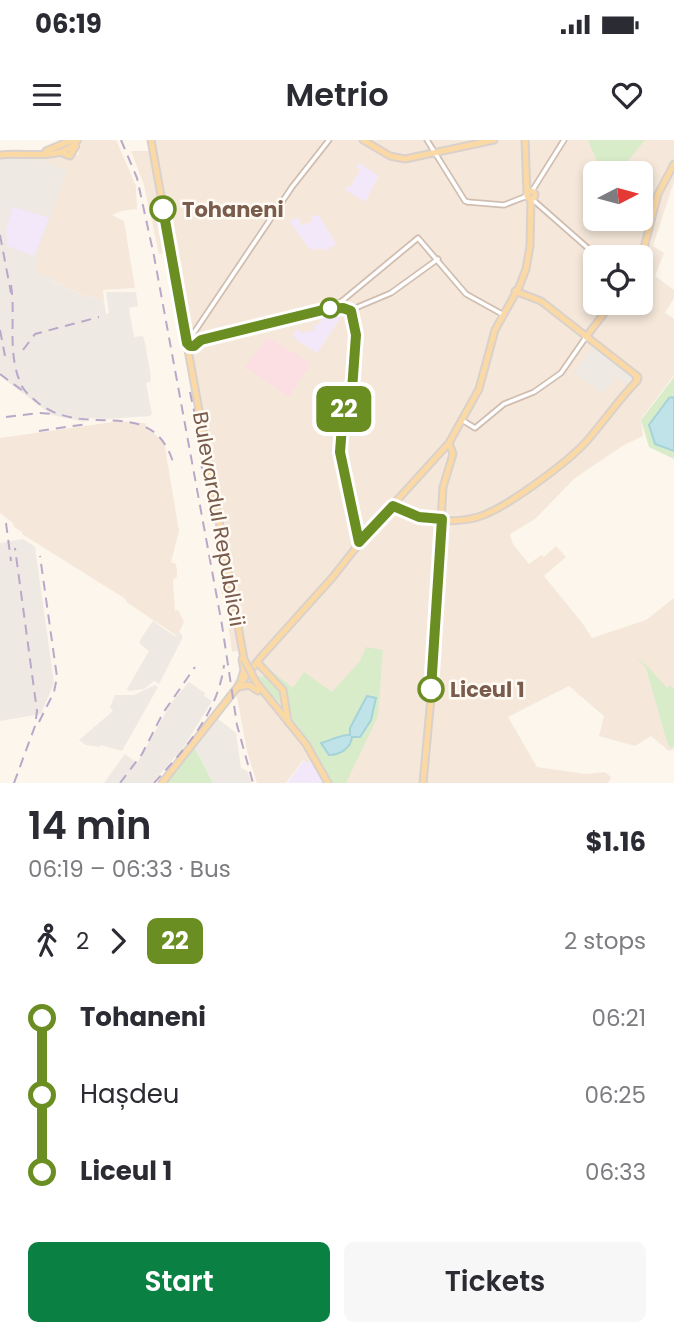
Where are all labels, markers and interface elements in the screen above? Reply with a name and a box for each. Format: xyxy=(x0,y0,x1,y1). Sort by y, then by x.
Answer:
text: 06:19 xyxy=(35,6,102,42)
text: Metrio xyxy=(285,72,389,117)
icon: menu xyxy=(28,76,66,114)
icon: heart xyxy=(608,76,646,114)
north arrow xyxy=(583,161,653,231)
map controls xyxy=(583,161,653,315)
place label: Tohaneni xyxy=(182,195,284,224)
marker: Tohaneni xyxy=(150,196,176,222)
button: locate xyxy=(583,245,653,315)
unlabelled marker xyxy=(320,298,340,318)
line badge: 22 xyxy=(312,386,376,432)
text: 22 xyxy=(330,392,358,425)
street label: Bulevardul Republicii xyxy=(186,409,252,629)
place label: Liceul 1 xyxy=(450,675,525,704)
marker: Liceul 1 xyxy=(418,676,444,702)
text: 14 min xyxy=(28,799,151,852)
text: $1.16 xyxy=(585,824,646,860)
text: 06:19 – 06:33 · Bus xyxy=(28,853,231,885)
icon: walk xyxy=(28,922,66,960)
icon: forward xyxy=(99,922,137,960)
text: 22 xyxy=(161,924,189,957)
text: 2 xyxy=(76,925,89,957)
text: 2 stops xyxy=(564,925,646,957)
text: Tohaneni xyxy=(80,999,206,1035)
text: 06:21 xyxy=(591,1002,646,1034)
text: Hașdeu xyxy=(80,1076,179,1112)
text: 06:25 xyxy=(584,1079,646,1111)
text: Liceul 1 xyxy=(80,1153,172,1189)
text: 06:33 xyxy=(585,1156,646,1188)
button: Start xyxy=(28,1242,330,1322)
button: Tickets xyxy=(344,1242,646,1322)

